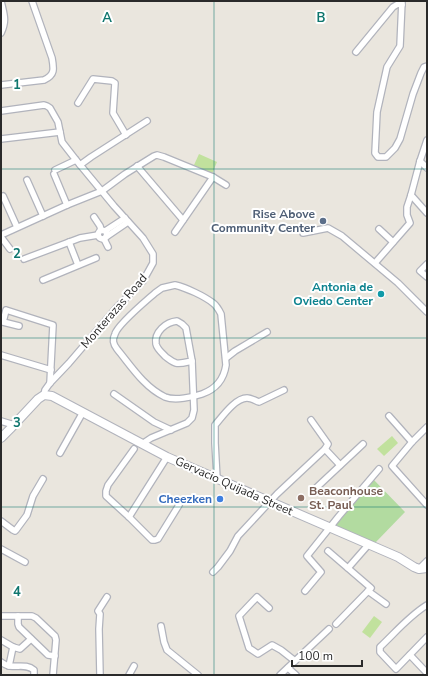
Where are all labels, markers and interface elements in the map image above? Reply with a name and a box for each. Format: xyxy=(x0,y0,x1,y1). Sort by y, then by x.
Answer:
text: A xyxy=(102,9,112,27)
text: B xyxy=(317,9,326,27)
text: 1 xyxy=(13,76,21,94)
place label: Rise Above Community Center xyxy=(211,206,315,236)
marker: Rise Above Community Center xyxy=(318,216,328,226)
text: 2 xyxy=(13,245,21,263)
street label: Monterazas Road xyxy=(77,270,151,352)
place label: Antonia de Oviedo Center xyxy=(293,279,373,309)
marker: Antonia de Oviedo Center xyxy=(376,289,386,299)
text: 3 xyxy=(13,414,21,432)
street label: Gervacio Quijada Street xyxy=(173,453,296,520)
place label: Beaconhouse St. Paul xyxy=(309,483,384,513)
place label: Cheezken xyxy=(158,491,212,507)
marker: Beaconhouse St. Paul xyxy=(296,493,306,503)
marker: Cheezken xyxy=(215,494,225,504)
text: 4 xyxy=(13,583,21,601)
scale bar xyxy=(292,642,362,668)
text: 100 m xyxy=(298,648,333,664)

